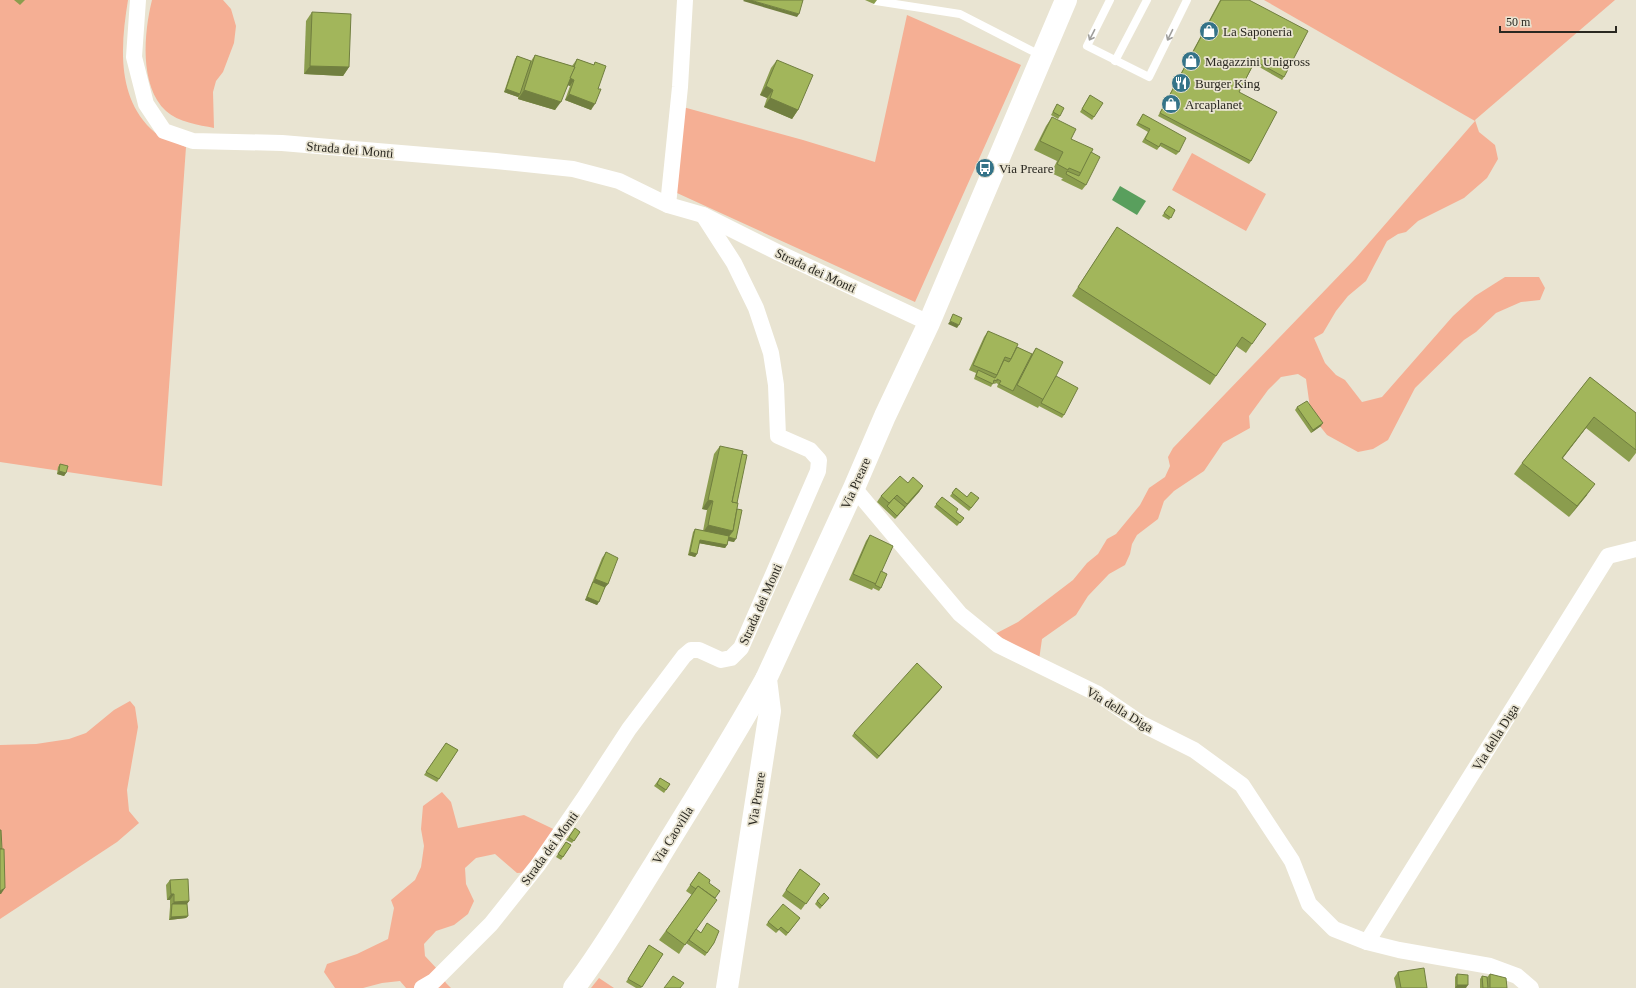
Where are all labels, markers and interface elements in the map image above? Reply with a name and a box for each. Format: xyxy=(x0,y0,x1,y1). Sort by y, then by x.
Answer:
scale bar xyxy=(1500,8,1616,34)
text: 50 m xyxy=(1506,15,1531,29)
shop icon: La Saponeria xyxy=(1198,20,1220,42)
place label: La Saponeria xyxy=(1223,24,1292,39)
one-way arrow xyxy=(1088,29,1096,41)
one-way arrow xyxy=(1166,29,1173,41)
shop icon: Magazzini Unigross xyxy=(1180,50,1202,72)
place label: Magazzini Unigross xyxy=(1205,54,1310,69)
restaurant icon: Burger King xyxy=(1170,72,1192,94)
place label: Burger King xyxy=(1195,76,1261,91)
shop icon: Arcaplanet xyxy=(1160,93,1182,115)
place label: Arcaplanet xyxy=(1185,97,1242,112)
street label: Strada dei Monti xyxy=(306,138,395,161)
bus stop icon: Via Preare xyxy=(974,157,996,179)
place label: Via Preare xyxy=(999,161,1054,176)
street label: Strada dei Monti xyxy=(773,245,859,296)
street label: Via Preare xyxy=(838,455,873,511)
street label: Strada dei Monti xyxy=(736,561,785,647)
street label: Via della Diga xyxy=(1084,684,1156,735)
street label: Via della Diga xyxy=(1469,701,1522,773)
street label: Via Preare xyxy=(745,771,768,827)
street label: Via Caovilla xyxy=(649,803,696,867)
street label: Strada dei Monti xyxy=(518,808,581,888)

